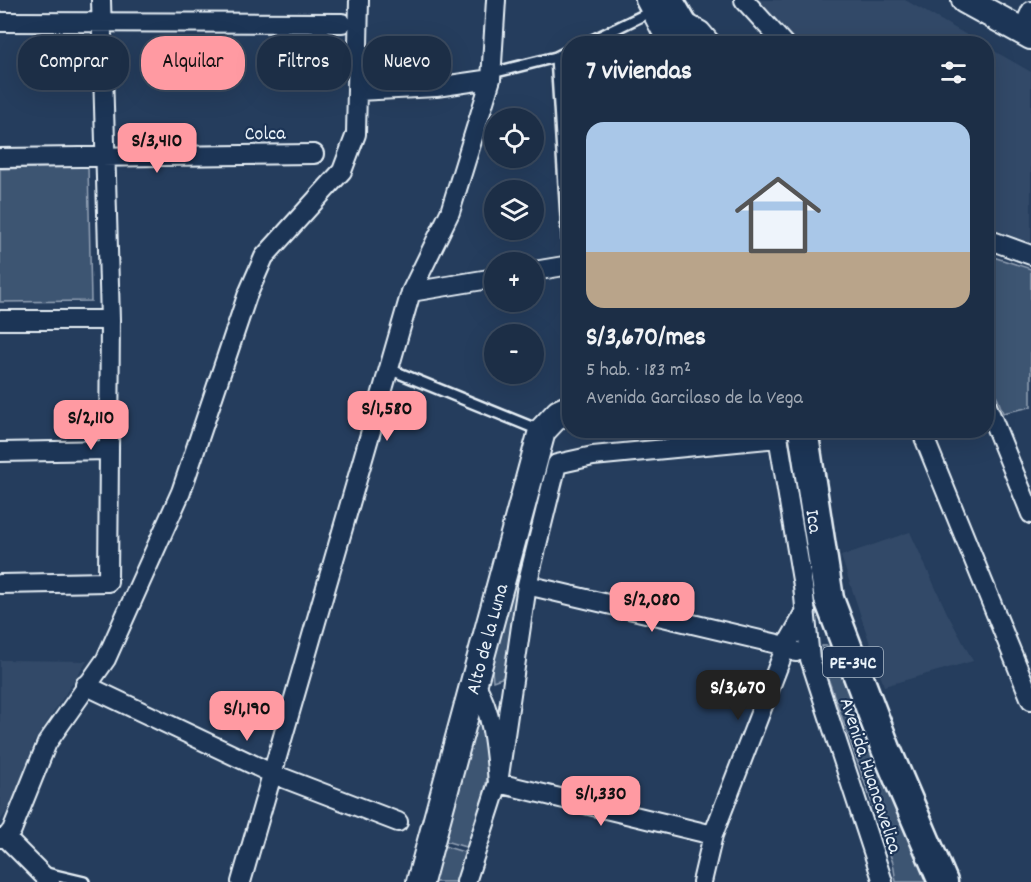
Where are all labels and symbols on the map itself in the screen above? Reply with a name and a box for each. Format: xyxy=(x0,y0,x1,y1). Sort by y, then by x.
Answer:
street label: Colca xyxy=(244,121,286,149)
pin: S/3,410 xyxy=(102,123,212,174)
pin: S/1,580 xyxy=(332,391,442,442)
pin: S/2,110 xyxy=(36,400,146,451)
street label: Ica xyxy=(796,508,828,536)
street label: Alto de la Luna xyxy=(460,580,517,698)
pin: S/2,080 xyxy=(597,582,707,633)
road number: PE-34C xyxy=(823,647,883,677)
pin: S/3,670 xyxy=(683,670,793,721)
pin: S/1,190 xyxy=(192,691,302,742)
street label: Avenida Huancavelica xyxy=(831,694,908,858)
pin: S/1,330 xyxy=(546,776,656,827)

